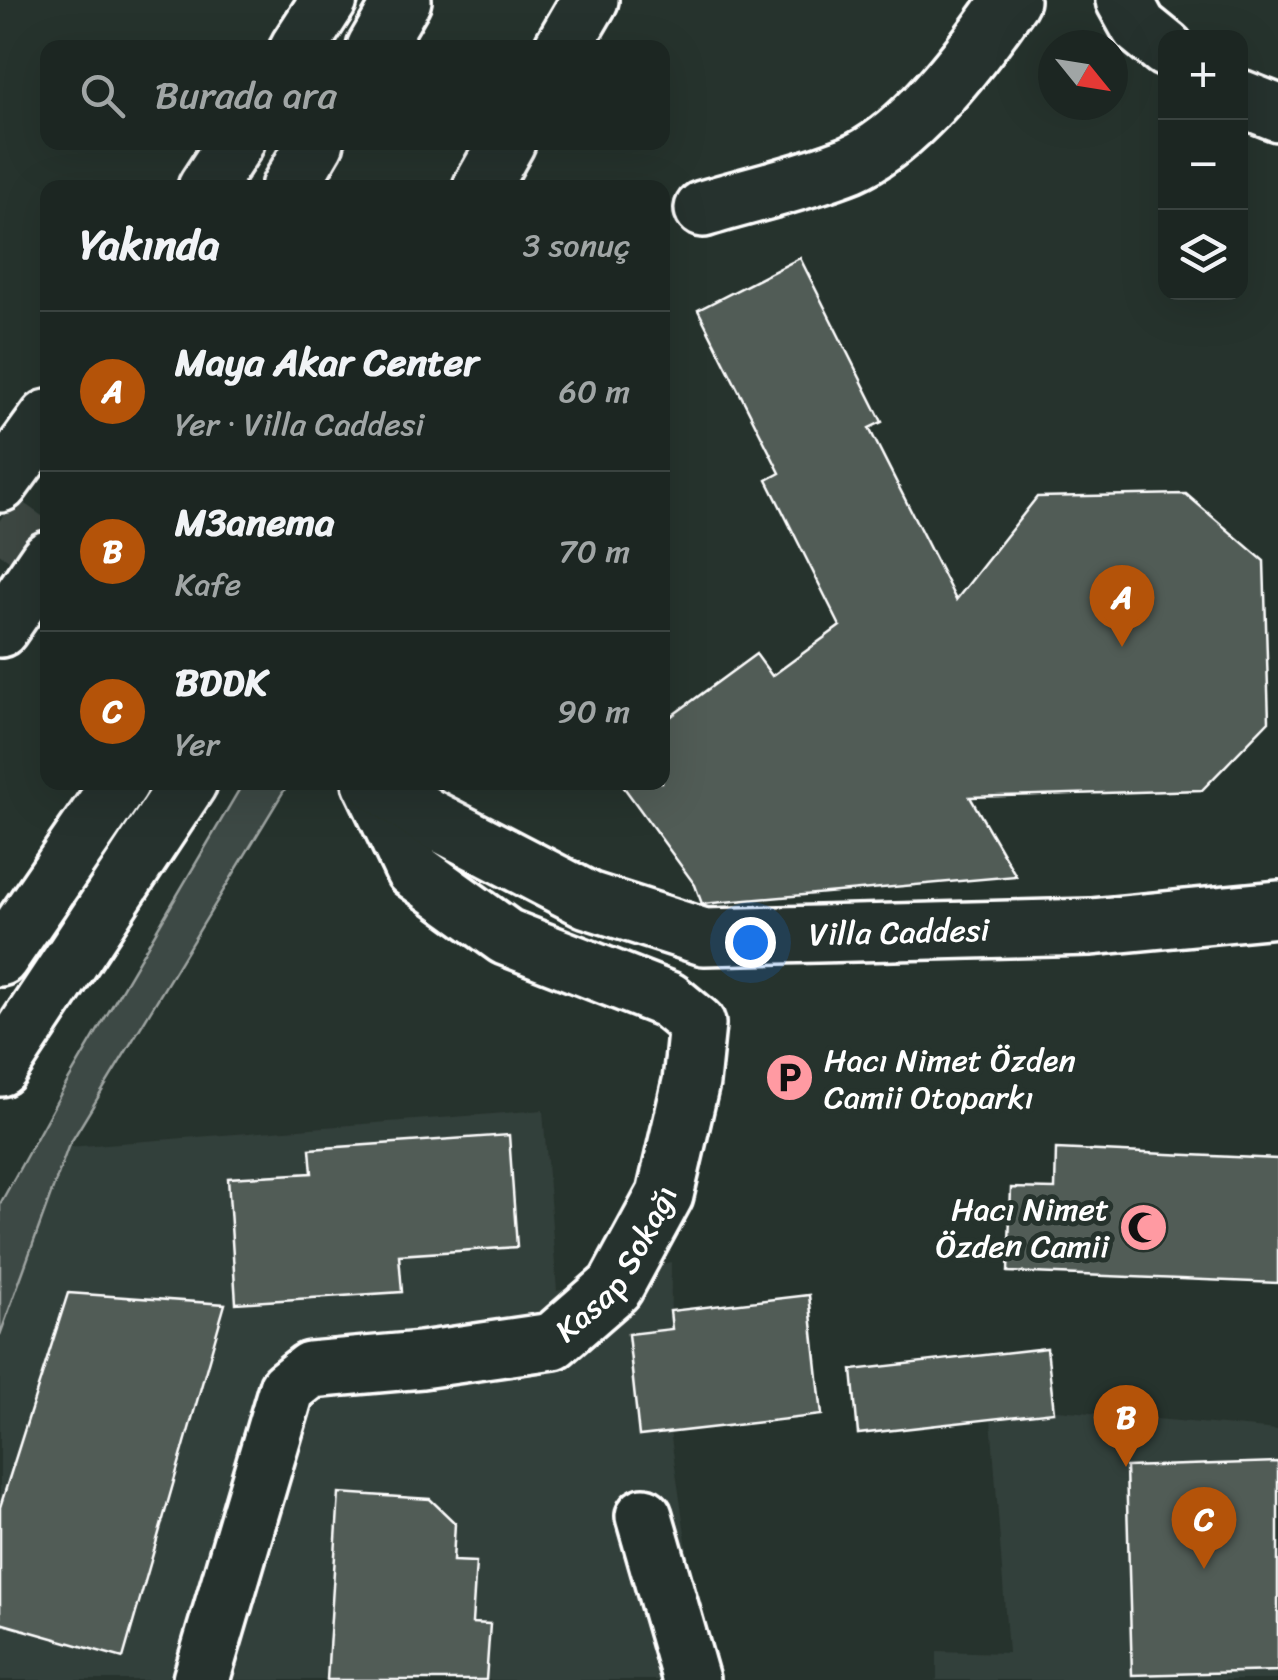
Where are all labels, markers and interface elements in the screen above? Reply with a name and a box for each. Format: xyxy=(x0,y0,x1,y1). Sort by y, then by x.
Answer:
north arrow xyxy=(1038,30,1128,120)
map controls xyxy=(1158,30,1248,300)
button: + xyxy=(1158,30,1248,120)
search box xyxy=(40,40,670,150)
text: Burada ara xyxy=(155,62,337,129)
icon: search xyxy=(75,68,130,123)
button: − xyxy=(1158,120,1248,210)
text: Yakında xyxy=(80,208,220,282)
button: layers xyxy=(1158,210,1248,300)
text: 3 sonuç xyxy=(523,217,630,274)
text: Maya Akar Center xyxy=(175,329,479,396)
text: A xyxy=(102,363,123,420)
text: 60 m xyxy=(559,363,630,420)
text: Yer · Villa Caddesi xyxy=(175,396,424,453)
text: M3anema xyxy=(175,489,334,556)
text: B xyxy=(102,523,123,580)
text: 70 m xyxy=(559,523,630,580)
text: Kafe xyxy=(175,556,241,613)
pin: A xyxy=(1090,564,1154,647)
text: BDDK xyxy=(175,649,268,716)
text: C xyxy=(103,683,122,740)
text: 90 m xyxy=(557,683,630,740)
text: Yer xyxy=(175,716,219,773)
street label: Villa Caddesi xyxy=(808,902,991,963)
your location xyxy=(725,917,776,968)
place label: Hacı Nimet Özden Camii Otoparkı xyxy=(824,1032,1076,1126)
parking icon: Hacı Nimet Özden Camii Otoparkı xyxy=(763,1052,815,1104)
street label: Kasap Sokağı xyxy=(541,1181,695,1357)
place label: Hacı Nimet Özden Camii xyxy=(936,1181,1110,1275)
mosque icon: Hacı Nimet Özden Camii xyxy=(1118,1201,1170,1253)
pin: B xyxy=(1094,1384,1158,1467)
pin: C xyxy=(1172,1486,1236,1569)

